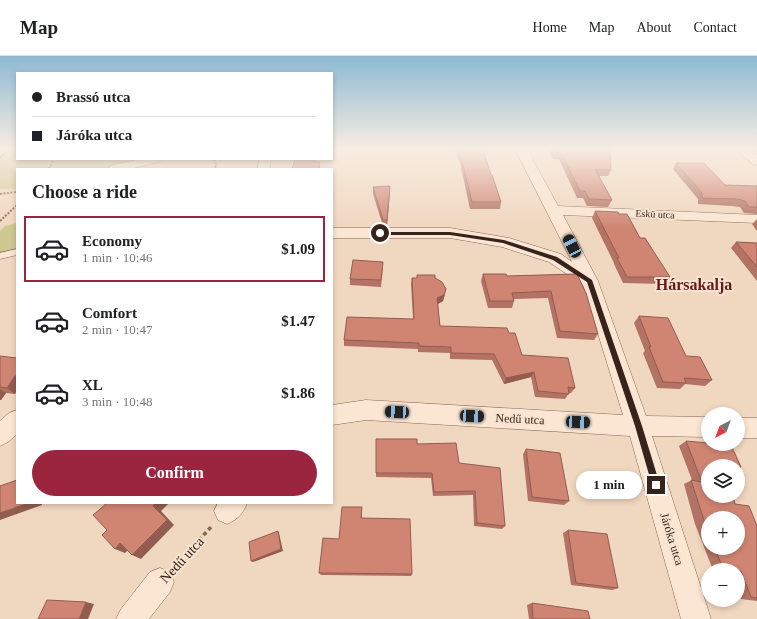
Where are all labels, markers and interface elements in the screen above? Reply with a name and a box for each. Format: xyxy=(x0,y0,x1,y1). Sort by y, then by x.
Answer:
text: Map xyxy=(20,17,58,38)
text: Home xyxy=(533,20,567,35)
text: Map xyxy=(589,20,614,35)
text: About xyxy=(636,20,671,35)
text: Contact xyxy=(693,20,737,35)
text: Brassó utca xyxy=(56,89,131,105)
text: Járóka utca xyxy=(56,127,132,143)
text: Choose a ride xyxy=(32,182,137,202)
street label: Eskü utca xyxy=(635,207,675,221)
route start xyxy=(371,224,389,242)
icon: car xyxy=(34,231,70,267)
text: Economy xyxy=(82,233,142,249)
car xyxy=(561,233,583,259)
text: $1.09 xyxy=(281,241,315,257)
text: 1 min · 10:46 xyxy=(82,250,152,265)
district label: Hársakalja xyxy=(656,276,732,294)
icon: car xyxy=(34,303,70,339)
text: Comfort xyxy=(82,305,137,321)
text: $1.47 xyxy=(281,313,315,329)
text: 2 min · 10:47 xyxy=(82,322,152,337)
icon: car xyxy=(34,375,70,411)
text: XL xyxy=(82,377,103,393)
text: $1.86 xyxy=(281,385,315,401)
text: 3 min · 10:48 xyxy=(82,394,152,409)
car xyxy=(385,405,409,419)
north arrow xyxy=(701,407,745,451)
map controls xyxy=(701,407,745,607)
car xyxy=(460,409,484,423)
street label: Nedű utca xyxy=(495,411,545,427)
car xyxy=(566,415,590,429)
button: Confirm xyxy=(32,450,317,496)
button: layers xyxy=(701,459,745,503)
callout: 1 min xyxy=(576,471,642,499)
route end xyxy=(647,476,665,494)
text: 1 min xyxy=(593,477,625,492)
street label: Járóka utca xyxy=(657,511,687,568)
button: + xyxy=(701,511,745,555)
street label: Nedű utca xyxy=(157,533,208,586)
button: − xyxy=(701,563,745,607)

